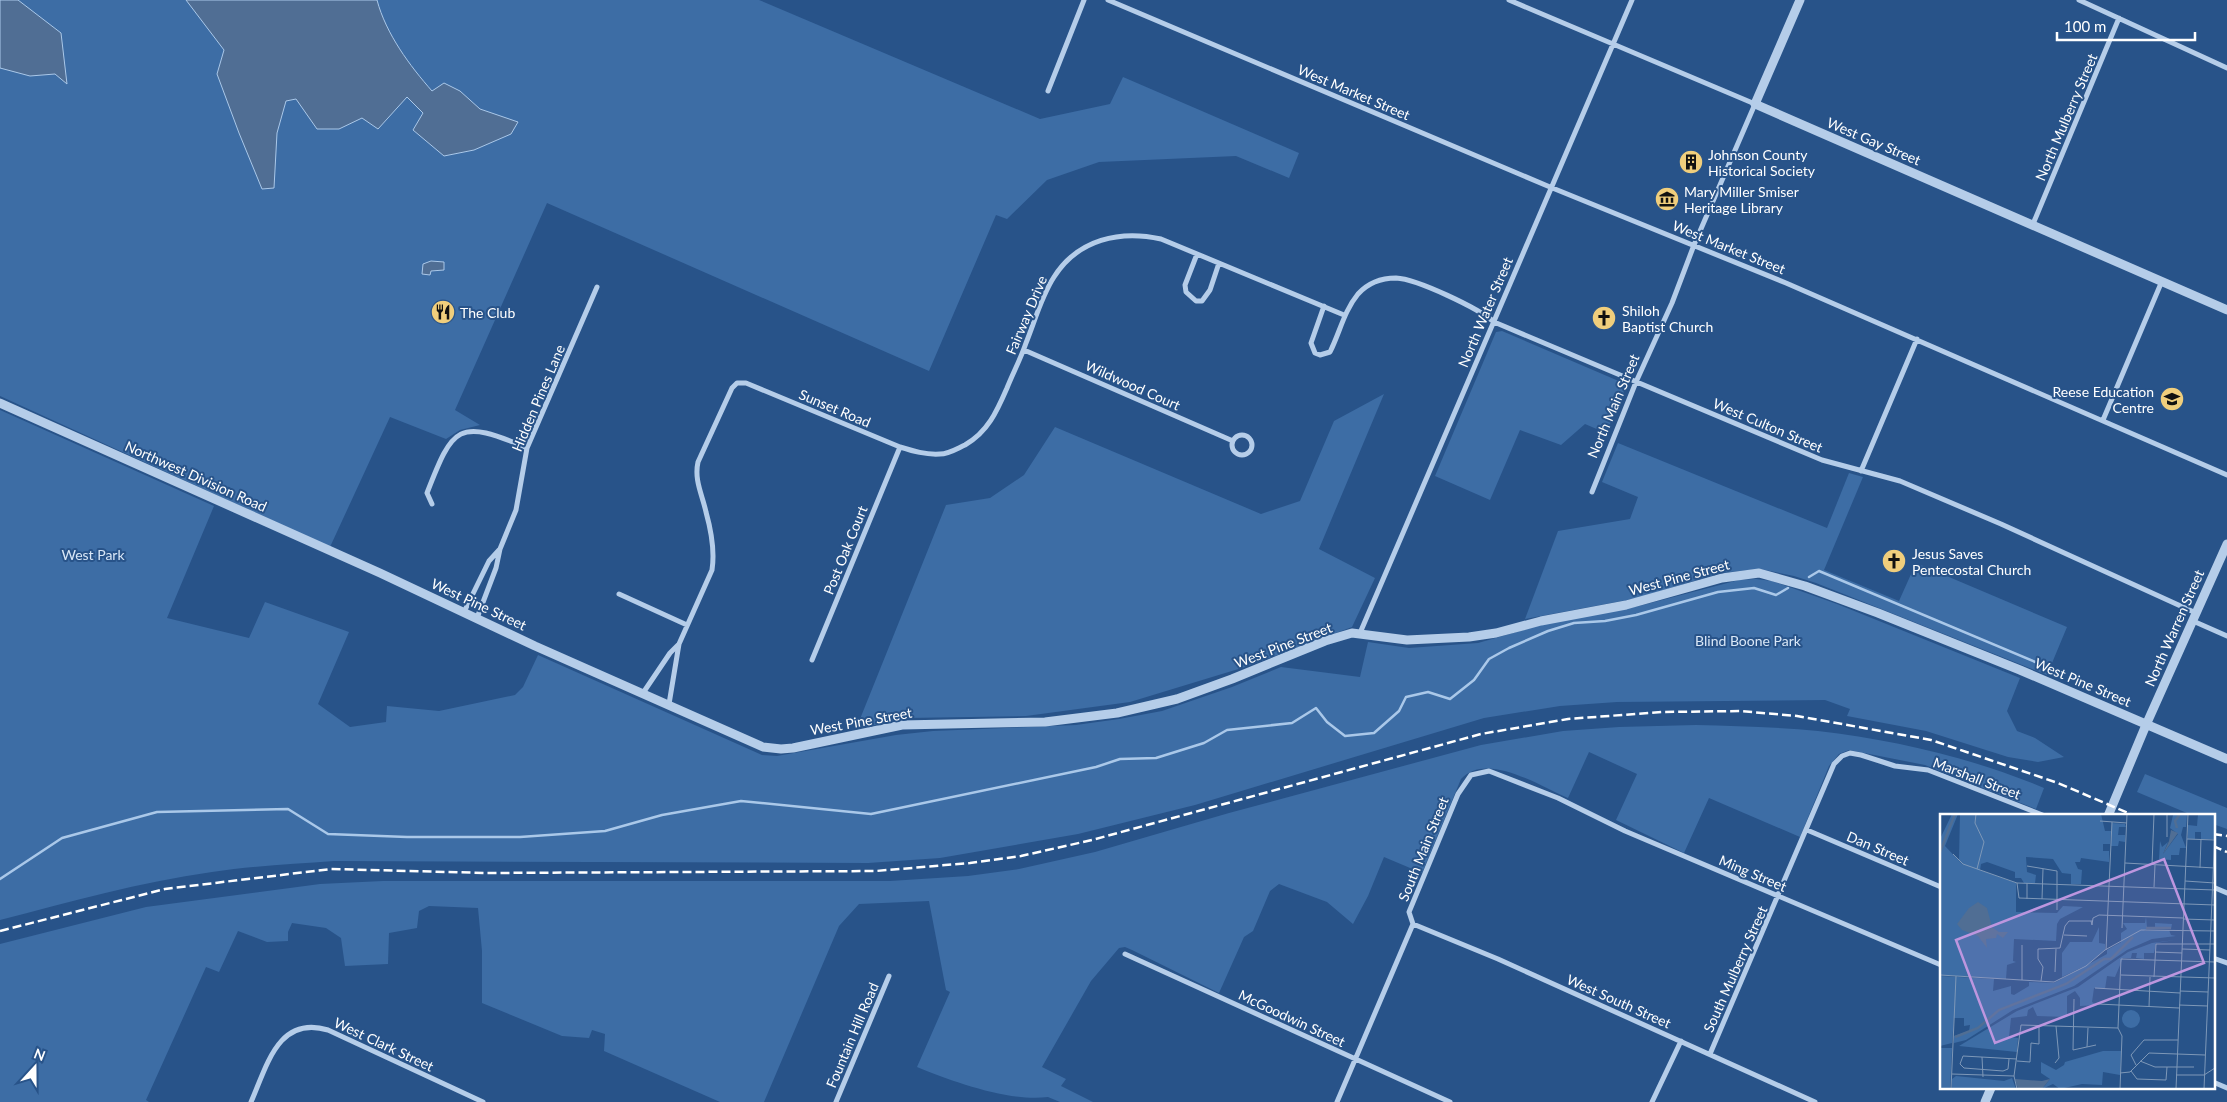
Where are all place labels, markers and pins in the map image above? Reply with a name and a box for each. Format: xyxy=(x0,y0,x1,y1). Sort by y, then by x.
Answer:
place label: Johnson County Historical Society xyxy=(1708,146,1816,179)
building icon: Johnson County Historical Society xyxy=(1678,149,1704,175)
place label: Mary Miller Smiser Heritage Library xyxy=(1684,183,1799,216)
museum icon: Mary Miller Smiser Heritage Library xyxy=(1654,186,1680,212)
restaurant icon: The Club xyxy=(430,299,456,325)
place label: Shiloh Baptist Church xyxy=(1622,302,1713,335)
place label: The Club xyxy=(460,304,515,321)
church icon: Shiloh Baptist Church xyxy=(1591,305,1617,331)
place label: Reese Education Centre xyxy=(2053,383,2154,416)
school or university icon: Reese Education Centre xyxy=(2159,386,2185,412)
place label: Jesus Saves Pentecostal Church xyxy=(1912,545,2031,578)
church icon: Jesus Saves Pentecostal Church xyxy=(1881,548,1907,574)

